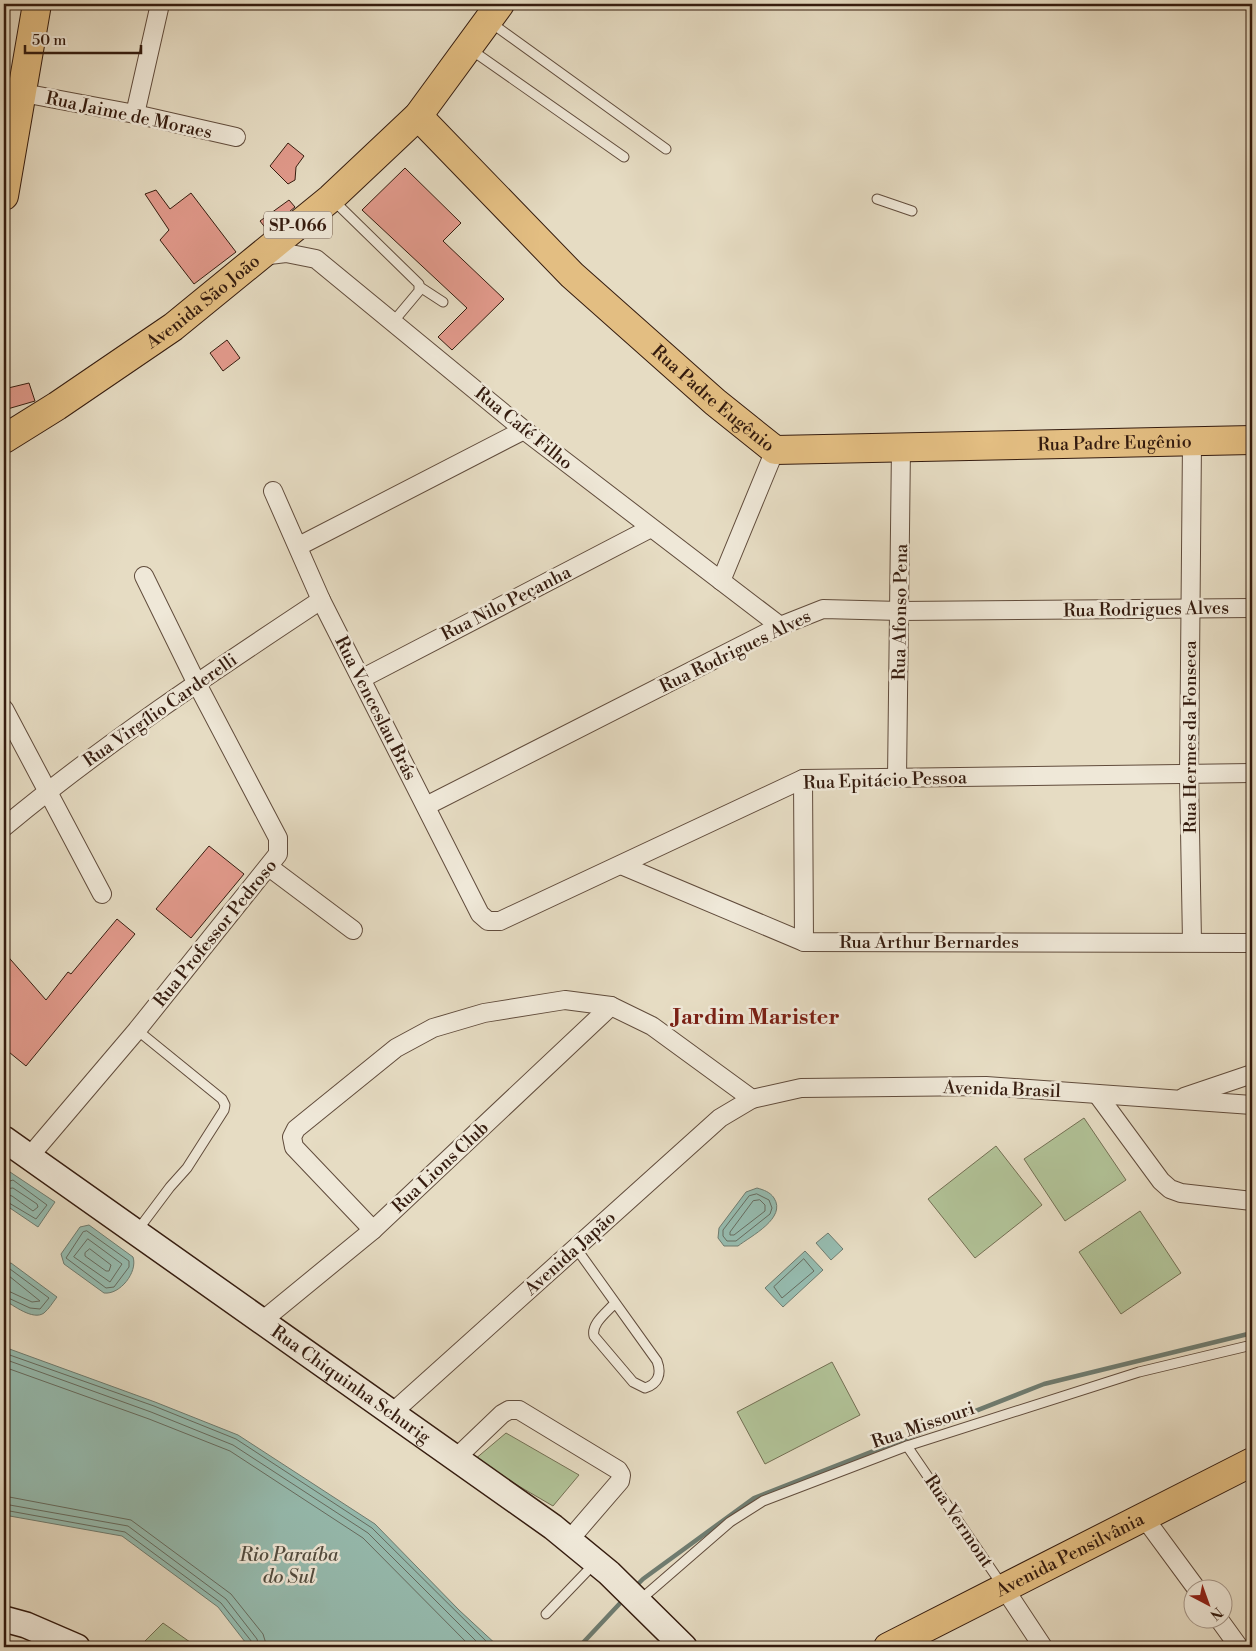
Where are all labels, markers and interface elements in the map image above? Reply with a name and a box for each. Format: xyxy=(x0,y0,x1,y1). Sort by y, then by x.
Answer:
scale bar xyxy=(25,22,141,54)
text: 50 m xyxy=(32,31,66,50)
street label: Rua Jaime de Moraes xyxy=(44,87,214,144)
road number: SP-066 xyxy=(264,212,332,238)
street label: Avenida São João xyxy=(141,250,265,355)
street label: Rua Padre Eugênio xyxy=(647,340,779,457)
street label: Rua Café Filho xyxy=(470,382,577,475)
street label: Rua Padre Eugênio xyxy=(1037,430,1192,456)
street label: Rua Afonso Pena xyxy=(888,543,913,681)
street label: Rua Nilo Peçanha xyxy=(437,560,576,646)
street label: Rua Rodrigues Alves xyxy=(1063,597,1229,622)
street label: Rua Rodrigues Alves xyxy=(656,605,815,698)
street label: Rua Venceslau Brás xyxy=(329,632,422,784)
street label: Rua Hermes da Fonseca xyxy=(1179,640,1202,834)
street label: Rua Virgílio Carderelli xyxy=(79,648,242,772)
street label: Rua Epitácio Pessoa xyxy=(803,766,968,795)
street label: Rua Professor Pedroso xyxy=(149,855,282,1012)
street label: Rua Arthur Bernardes xyxy=(839,931,1019,954)
district label: Jardim Marister xyxy=(669,1004,840,1031)
street label: Avenida Brasil xyxy=(942,1076,1062,1103)
street label: Rua Lions Club xyxy=(387,1117,494,1218)
street label: Avenida Japão xyxy=(519,1206,621,1301)
street label: Rua Chiquinha Schurig xyxy=(267,1320,436,1449)
street label: Rua Missouri xyxy=(869,1397,978,1454)
street label: Rua Vermont xyxy=(919,1470,998,1573)
street label: Avenida Pensilvânia xyxy=(991,1507,1149,1603)
water label: Rio Paraíba do Sul xyxy=(239,1543,339,1589)
north arrow xyxy=(1184,1578,1234,1628)
text: N xyxy=(1206,1603,1226,1623)

